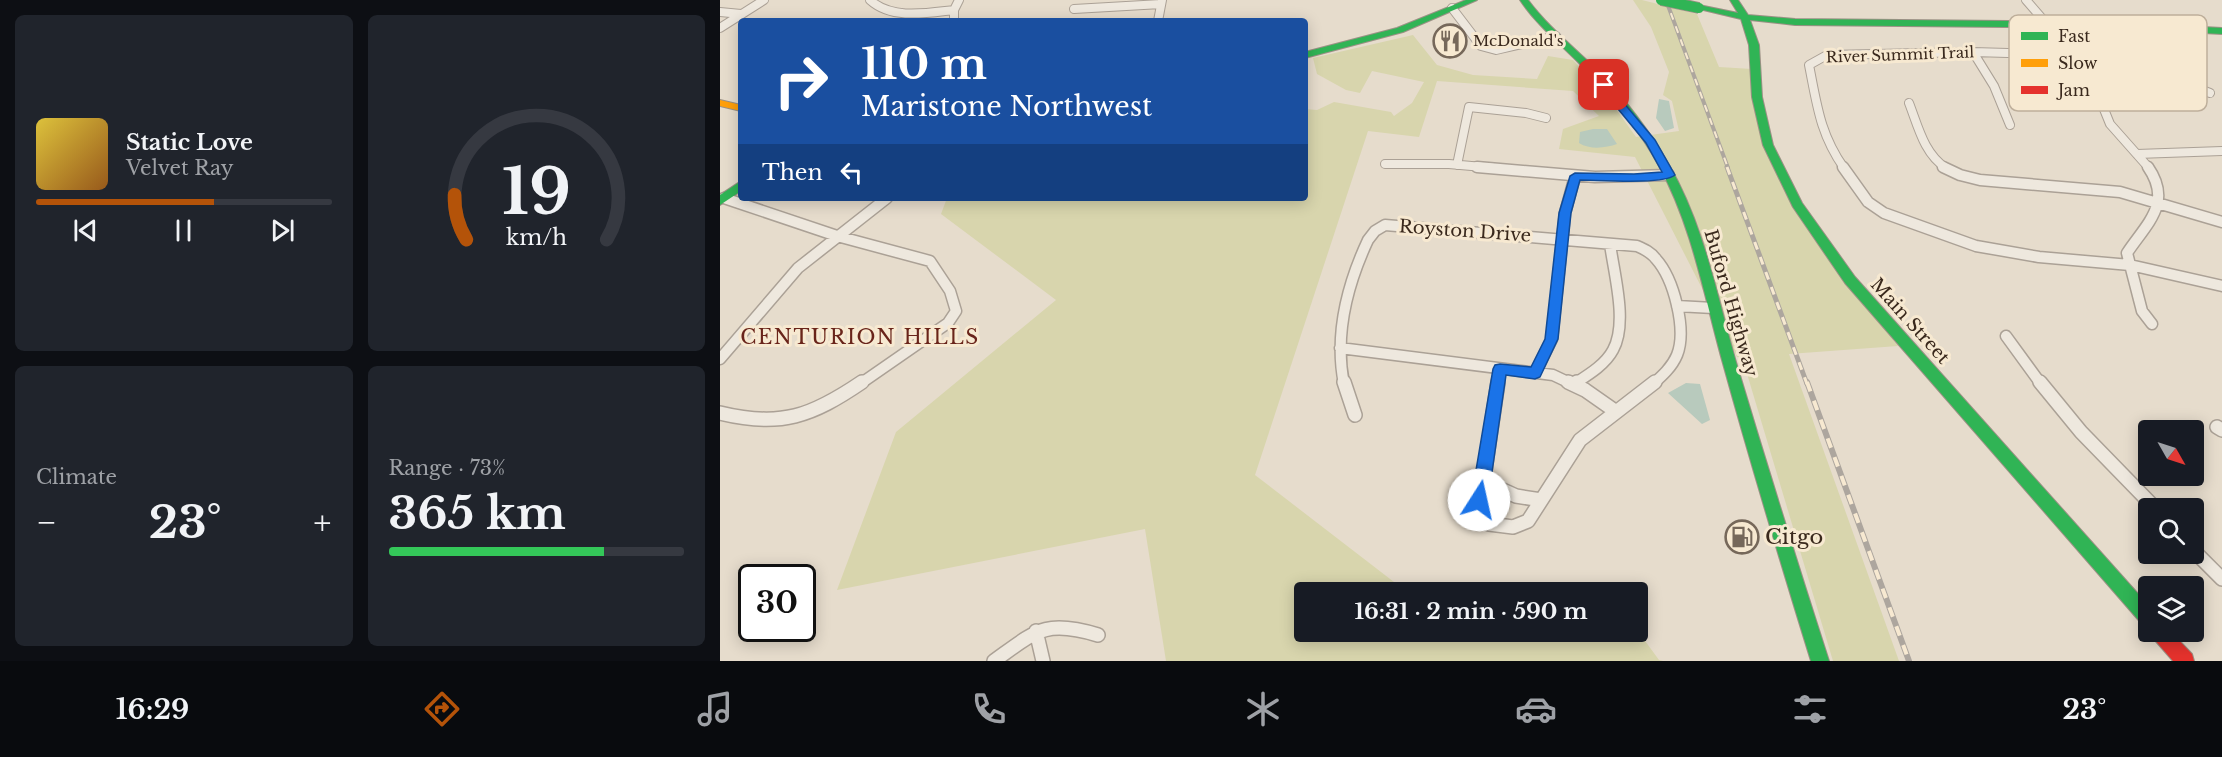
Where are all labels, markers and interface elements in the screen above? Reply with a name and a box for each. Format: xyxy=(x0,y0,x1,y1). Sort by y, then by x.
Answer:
legend xyxy=(2009,15,2207,111)
restaurant icon: McDonald's xyxy=(1432,23,1468,59)
text: Fast xyxy=(2058,26,2090,46)
place label: McDonald's xyxy=(1473,31,1564,50)
text: 110 m xyxy=(861,38,987,90)
icon: right xyxy=(762,42,840,120)
street label: River Summit Trail xyxy=(1826,42,1975,67)
text: Slow xyxy=(2058,53,2098,73)
pin xyxy=(1578,59,1629,110)
icon: arrive xyxy=(1587,68,1620,101)
text: Jam xyxy=(2056,80,2090,100)
text: Maristone Northwest xyxy=(861,90,1152,123)
text: Static Love xyxy=(126,129,253,156)
text: 19 xyxy=(502,153,571,231)
text: Velvet Ray xyxy=(126,156,234,180)
icon: left xyxy=(835,156,868,189)
text: Then xyxy=(762,159,823,186)
icon: previous xyxy=(69,214,102,247)
icon: pause xyxy=(167,214,200,247)
icon: next xyxy=(266,214,299,247)
street label: Royston Drive xyxy=(1398,215,1532,247)
text: km/h xyxy=(506,224,567,251)
street label: Buford Highway xyxy=(1699,227,1763,380)
street label: Main Street xyxy=(1866,274,1954,368)
district label: CENTURION HILLS xyxy=(740,325,980,349)
north arrow xyxy=(2138,420,2204,486)
map controls xyxy=(2138,420,2204,642)
text: Range · 73% xyxy=(389,456,505,480)
text: Climate xyxy=(36,465,117,489)
position arrow xyxy=(1447,468,1511,532)
text: 365 km xyxy=(389,485,566,541)
text: 23° xyxy=(149,494,222,550)
button: search xyxy=(2138,498,2204,564)
text: − xyxy=(36,502,57,543)
text: + xyxy=(313,502,332,543)
fuel station icon: Citgo xyxy=(1724,519,1760,555)
place label: Citgo xyxy=(1765,524,1823,550)
speed limit sign: 30 xyxy=(738,564,816,642)
button: layers xyxy=(2138,576,2204,642)
text: 16:31 · 2 min · 590 m xyxy=(1354,598,1588,625)
icon: directions xyxy=(421,688,463,730)
icon: music xyxy=(694,688,736,730)
icon: phone xyxy=(968,688,1010,730)
icon: climate xyxy=(1242,688,1284,730)
icon: car xyxy=(1515,688,1557,730)
icon: filters xyxy=(1789,688,1831,730)
text: 16:29 xyxy=(116,693,189,726)
text: 23° xyxy=(2062,693,2106,726)

